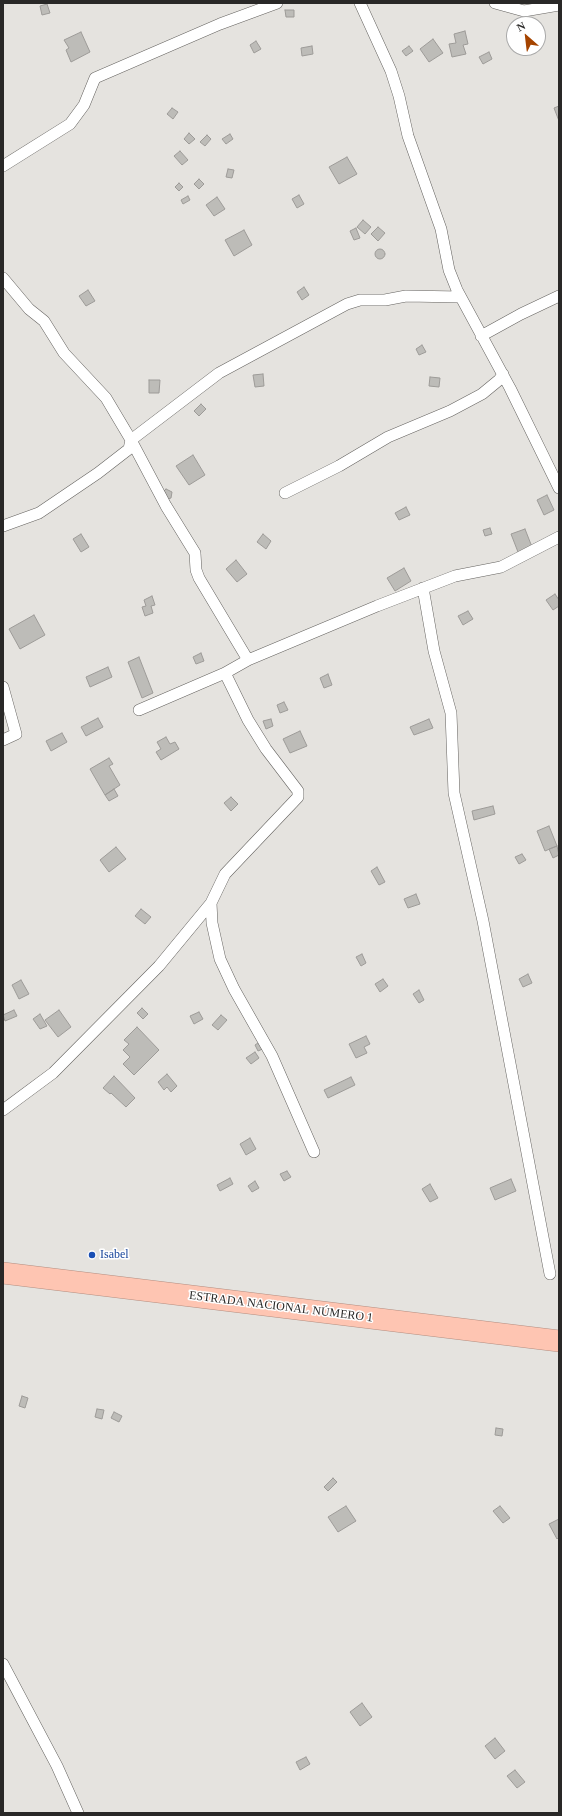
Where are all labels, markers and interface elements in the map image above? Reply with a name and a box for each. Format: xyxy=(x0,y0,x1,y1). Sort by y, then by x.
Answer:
north arrow xyxy=(506,16,546,56)
text: N xyxy=(515,19,527,33)
place label: Isabel xyxy=(100,1248,129,1262)
marker: Isabel xyxy=(87,1250,97,1260)
street label: ESTRADA NACIONAL NÚMERO 1 xyxy=(188,1289,374,1325)

